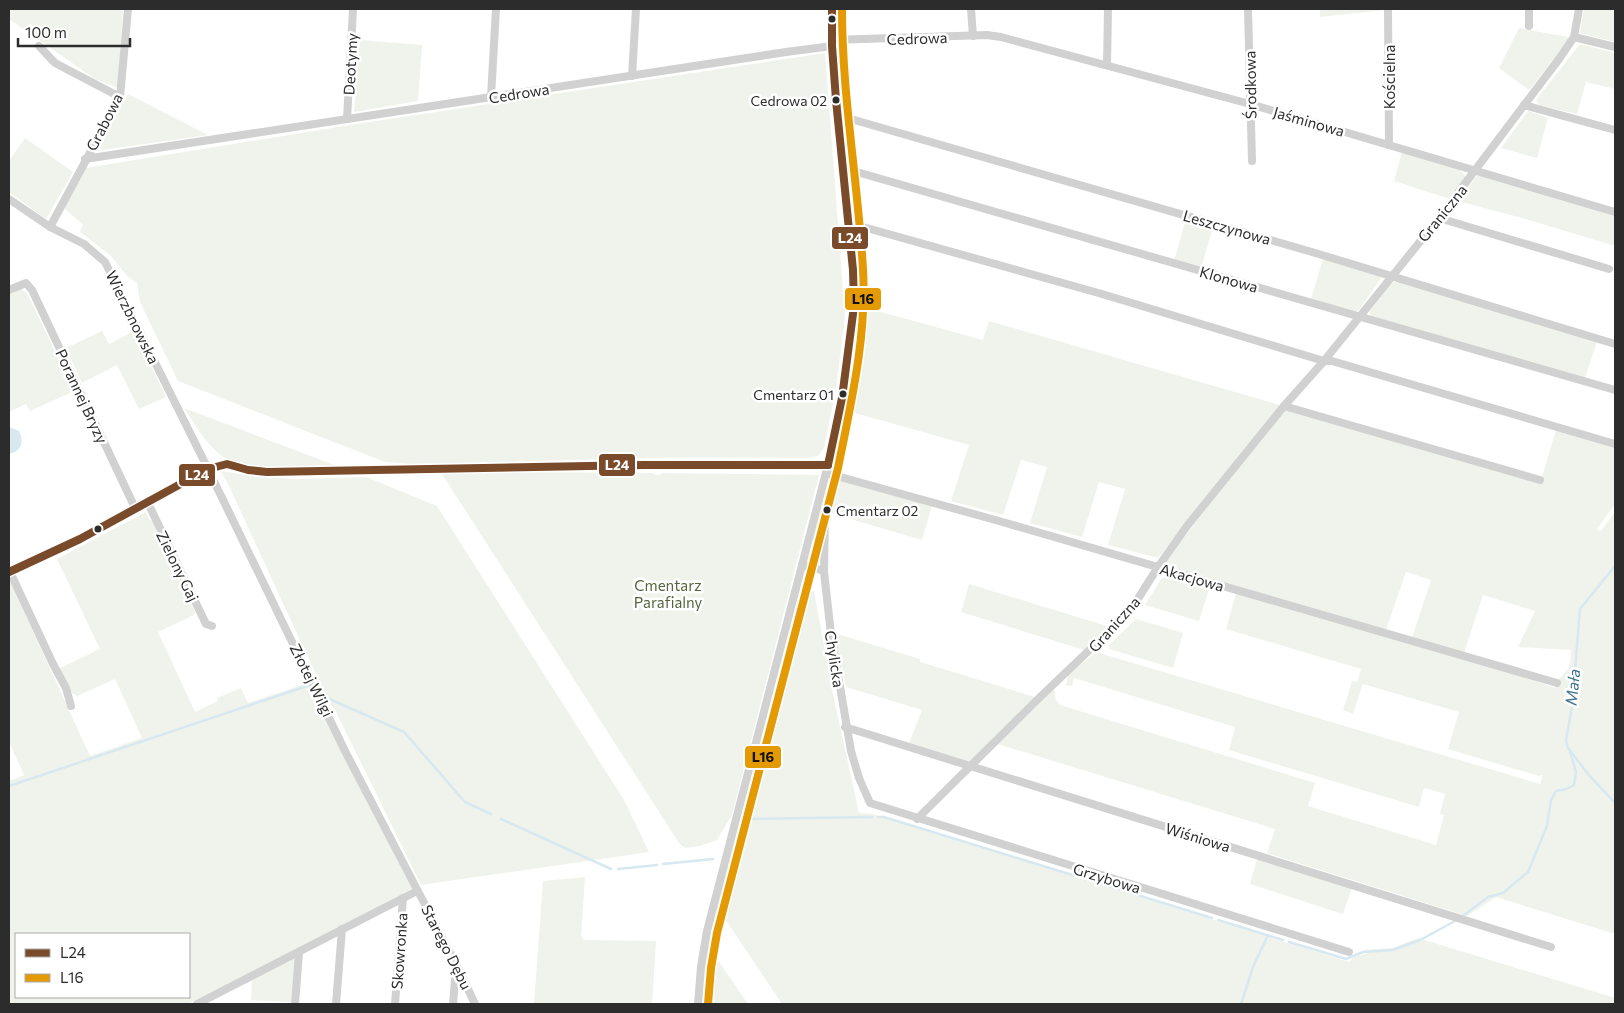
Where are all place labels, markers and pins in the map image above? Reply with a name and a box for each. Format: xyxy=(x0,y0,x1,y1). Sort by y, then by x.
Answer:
unlabelled marker xyxy=(827,14,837,24)
place label: Cedrowa 02 xyxy=(751,92,827,109)
marker: Cedrowa 02 xyxy=(831,95,841,105)
place label: Cmentarz 01 xyxy=(753,386,834,403)
marker: Cmentarz 01 xyxy=(838,389,848,399)
place label: Cmentarz 02 xyxy=(836,502,919,519)
marker: Cmentarz 02 xyxy=(822,505,832,515)
unlabelled marker xyxy=(93,524,103,534)

